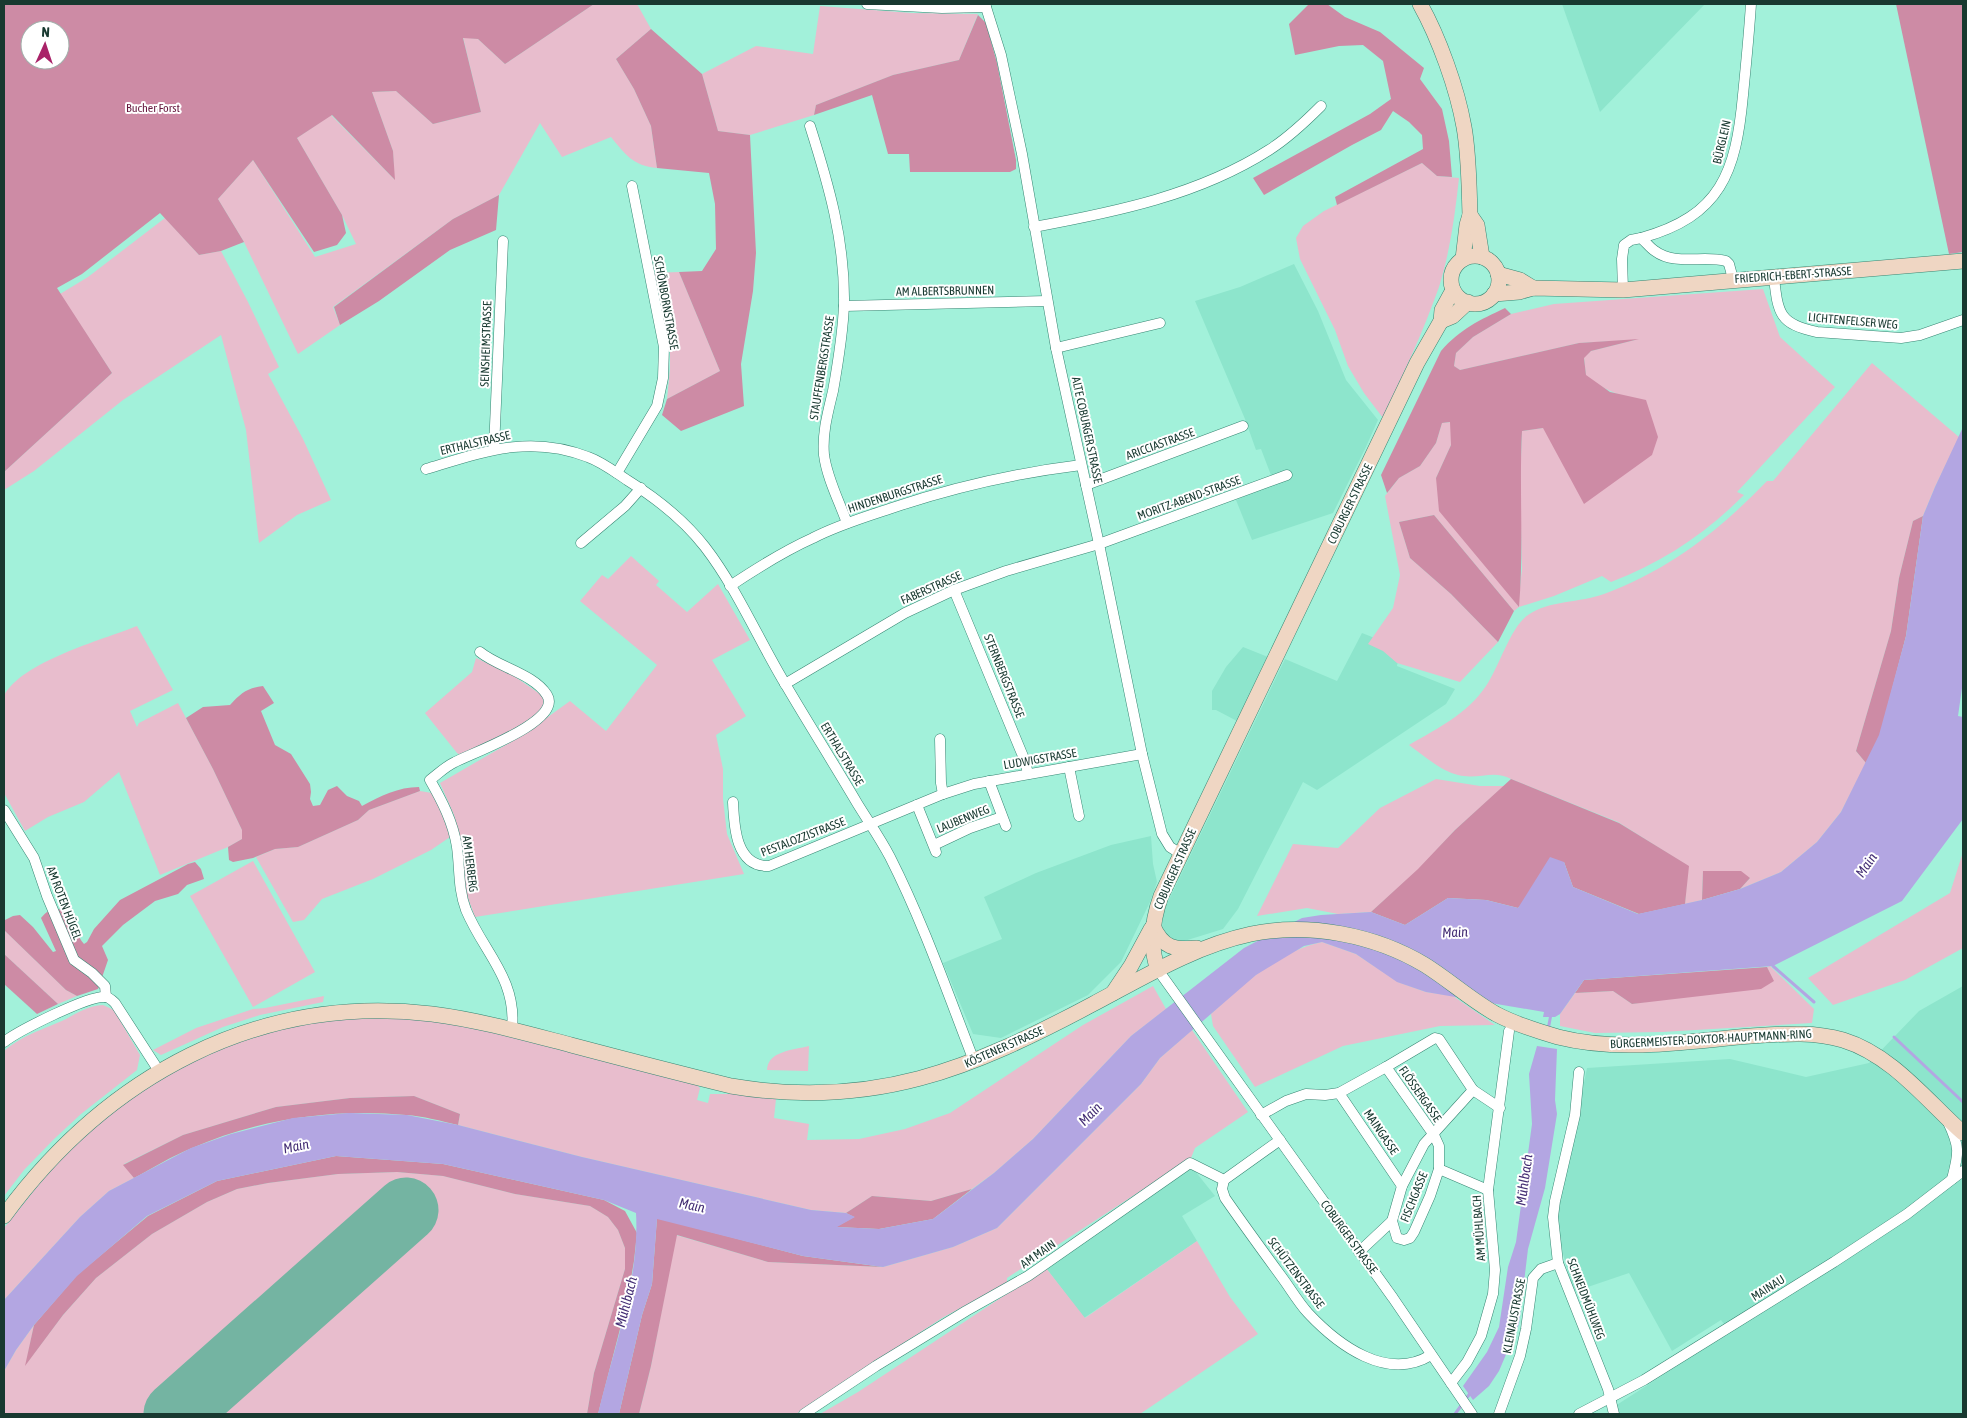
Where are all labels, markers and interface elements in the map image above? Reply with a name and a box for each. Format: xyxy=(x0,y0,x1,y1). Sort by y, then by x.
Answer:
north arrow xyxy=(20,20,70,70)
text: N xyxy=(41,24,50,40)
park label: Bucher Forst xyxy=(126,101,180,115)
street label: BÜRGLEIN xyxy=(1710,119,1734,165)
street label: SCHÖNBORNSTRASSE xyxy=(651,255,681,351)
street label: FRIEDRICH-EBERT-STRASSE xyxy=(1734,264,1852,286)
street label: AM ALBERTSBRUNNEN xyxy=(896,283,994,299)
street label: SEINSHEIMSTRASSE xyxy=(478,301,494,387)
street label: LICHTENFELSER WEG xyxy=(1808,310,1898,332)
street label: STAUFFENBERGSTRASSE xyxy=(807,315,837,421)
street label: ALTE COBURGER STRASSE xyxy=(1069,375,1105,485)
street label: ARICCIASTRASSE xyxy=(1124,425,1196,463)
street label: ERTHALSTRASSE xyxy=(439,428,511,458)
street label: COBURGER STRASSE xyxy=(1325,462,1375,546)
street label: HINDENBURGSTRASSE xyxy=(846,472,944,516)
street label: MORITZ-ABEND-STRASSE xyxy=(1136,473,1242,523)
street label: FABERSTRASSE xyxy=(899,568,963,608)
street label: STERNBERGSTRASSE xyxy=(981,632,1027,720)
street label: ERTHALSTRASSE xyxy=(818,720,866,788)
street label: LUDWIGSTRASSE xyxy=(1002,746,1078,772)
street label: LAUBENWEG xyxy=(935,802,991,836)
street label: PESTALOZZISTRASSE xyxy=(759,814,847,860)
street label: COBURGER STRASSE xyxy=(1151,826,1199,912)
street label: AM HERBERG xyxy=(460,835,480,893)
water label: Main xyxy=(1852,850,1880,880)
street label: AM ROTEN HÜGEL xyxy=(44,864,85,942)
water label: Main xyxy=(1442,924,1468,940)
street label: KÖSTENER STRASSE xyxy=(962,1023,1046,1071)
street label: BÜRGERMEISTER-DOKTOR-HAUPTMANN-RING xyxy=(1610,1027,1812,1051)
street label: FLÖSSERGASSE xyxy=(1396,1063,1444,1125)
water label: Main xyxy=(1075,1099,1105,1129)
street label: MAINGASSE xyxy=(1361,1107,1401,1157)
water label: Main xyxy=(282,1136,310,1156)
water label: Mühlbach xyxy=(1512,1153,1536,1207)
street label: FISCHGASSE xyxy=(1398,1170,1430,1224)
water label: Main xyxy=(678,1194,707,1216)
street label: AM MÜHLBACH xyxy=(1470,1194,1488,1262)
street label: COBURGER STRASSE xyxy=(1318,1198,1380,1276)
street label: SCHÜTZENSTRASSE xyxy=(1265,1235,1327,1311)
street label: AM MAIN xyxy=(1018,1237,1058,1271)
street label: SCHNEIDMÜHLWEG xyxy=(1564,1257,1608,1341)
street label: MAINAU xyxy=(1749,1272,1787,1304)
water label: Mühlbach xyxy=(612,1275,640,1329)
street label: KLEINAUSTRASSE xyxy=(1500,1277,1528,1355)

